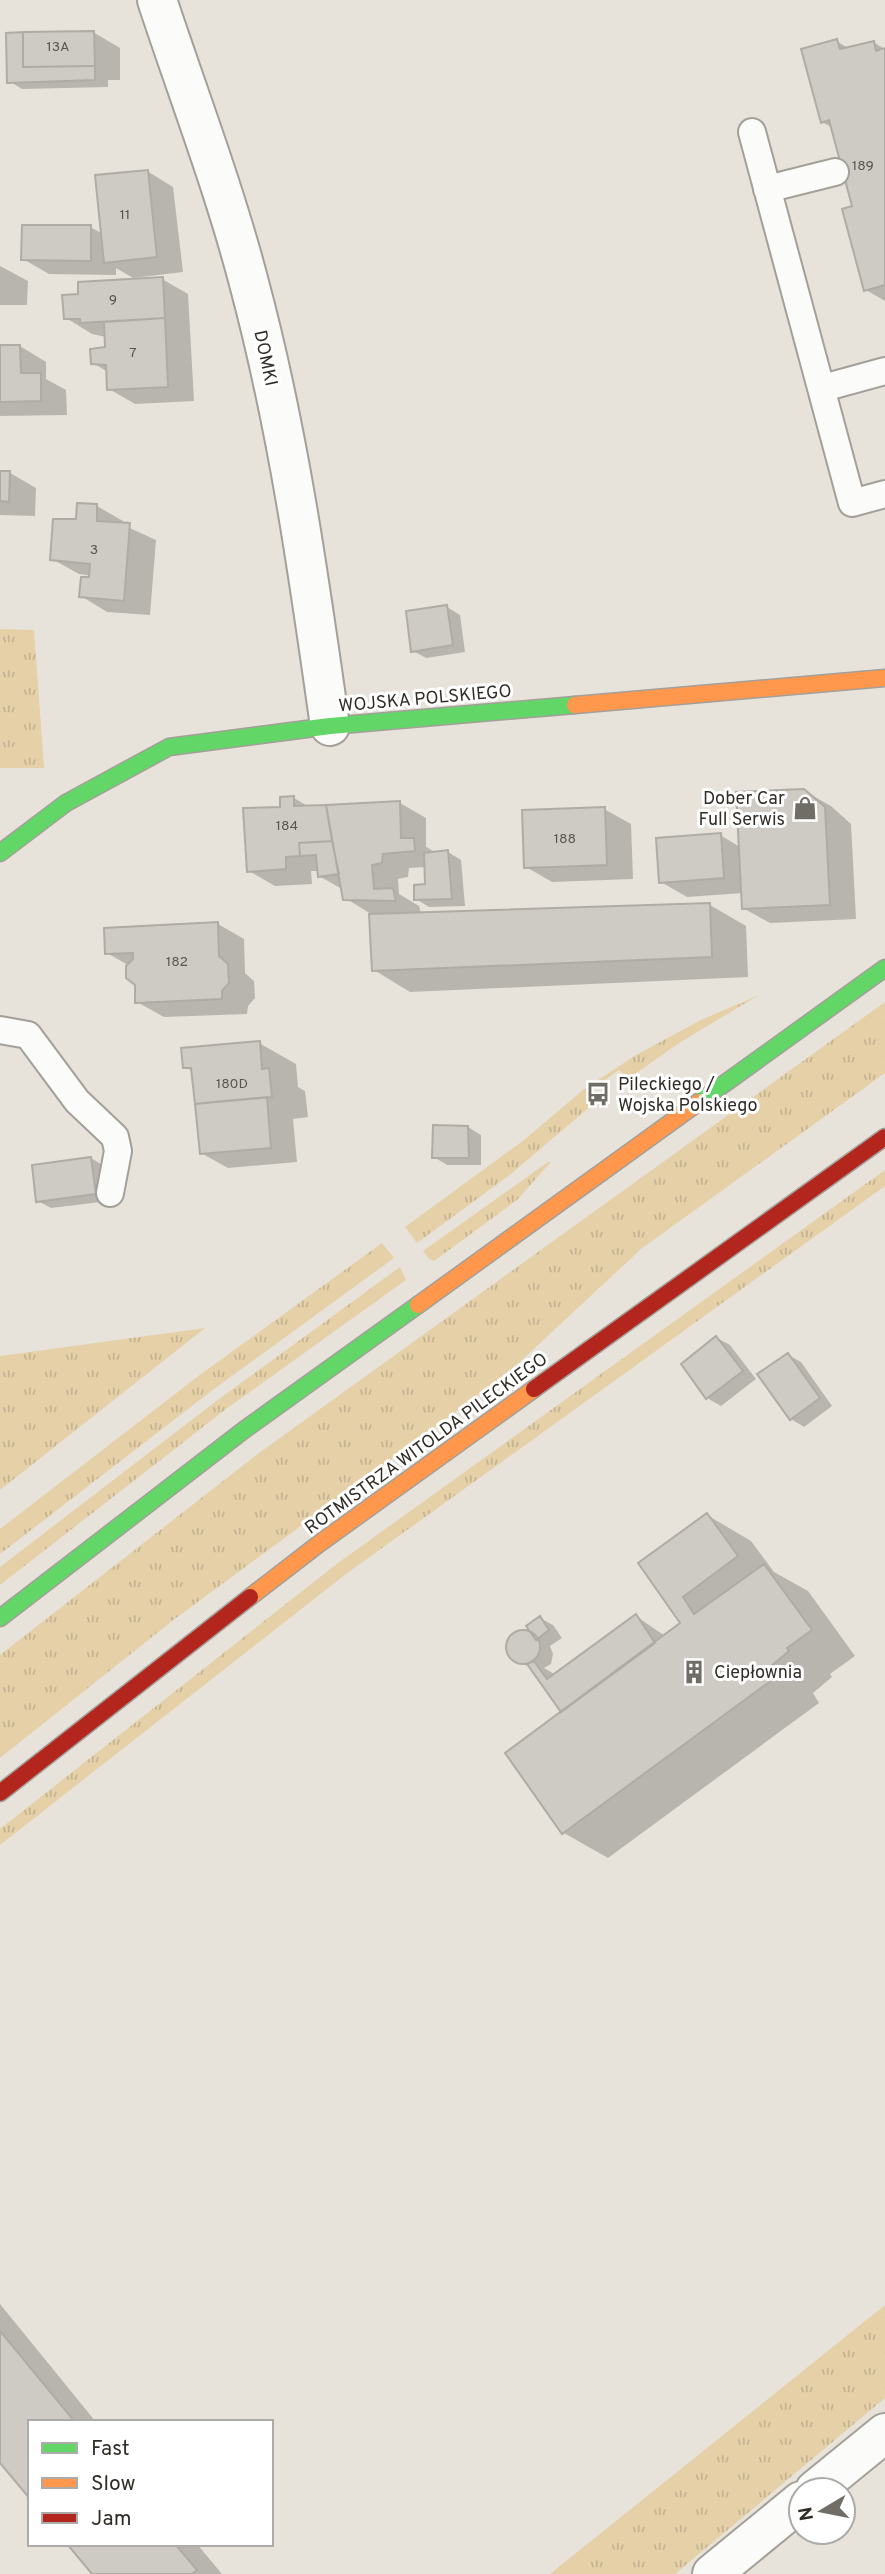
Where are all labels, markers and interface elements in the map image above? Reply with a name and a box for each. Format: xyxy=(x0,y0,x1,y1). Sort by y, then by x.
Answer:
house number: 13A xyxy=(46,39,70,56)
house number: 189 xyxy=(852,158,874,175)
house number: 11 xyxy=(120,207,130,224)
house number: 9 xyxy=(109,292,117,309)
street label: DOMKI xyxy=(247,328,282,388)
house number: 7 xyxy=(129,345,137,362)
house number: 3 xyxy=(90,542,98,559)
street label: WOJSKA POLSKIEGO xyxy=(338,680,513,719)
place label: Dober Car Full Serwis xyxy=(698,788,785,832)
shop icon: Dober Car Full Serwis xyxy=(791,794,819,822)
house number: 184 xyxy=(276,818,298,835)
house number: 188 xyxy=(554,831,576,848)
house number: 182 xyxy=(166,954,188,971)
place label: Pileckiego / Wojska Polskiego xyxy=(618,1074,757,1118)
house number: 180D xyxy=(216,1076,248,1093)
bus stop icon: Pileckiego / Wojska Polskiego xyxy=(584,1080,612,1108)
street label: ROTMISTRZA WITOLDA PILECKIEGO xyxy=(301,1348,553,1540)
building icon: Ciepłownia xyxy=(680,1658,708,1686)
place label: Ciepłownia xyxy=(714,1662,802,1685)
legend xyxy=(28,2420,273,2546)
text: Fast xyxy=(91,2436,130,2463)
text: Slow xyxy=(91,2471,136,2498)
north arrow xyxy=(787,2476,857,2546)
text: N xyxy=(794,2505,820,2522)
text: Jam xyxy=(91,2506,132,2533)

